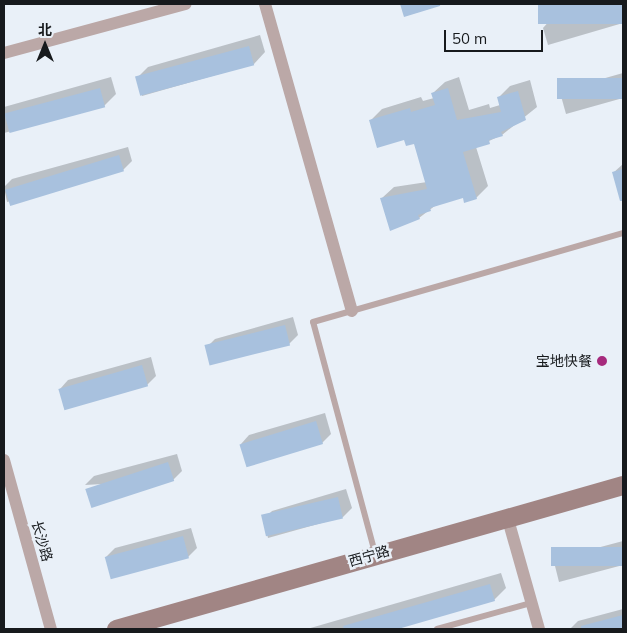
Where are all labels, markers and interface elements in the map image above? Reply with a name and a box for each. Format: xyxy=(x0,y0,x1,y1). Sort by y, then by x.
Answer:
north arrow xyxy=(20,20,70,70)
scale bar xyxy=(447,20,546,52)
text: 北 xyxy=(38,21,52,39)
text: 50 m xyxy=(452,29,487,48)
place label: 宝地快餐 xyxy=(536,353,592,369)
marker: 宝地快餐 xyxy=(596,355,608,367)
street label: 长沙路 xyxy=(28,518,56,564)
street label: 西宁路 xyxy=(346,542,392,570)

